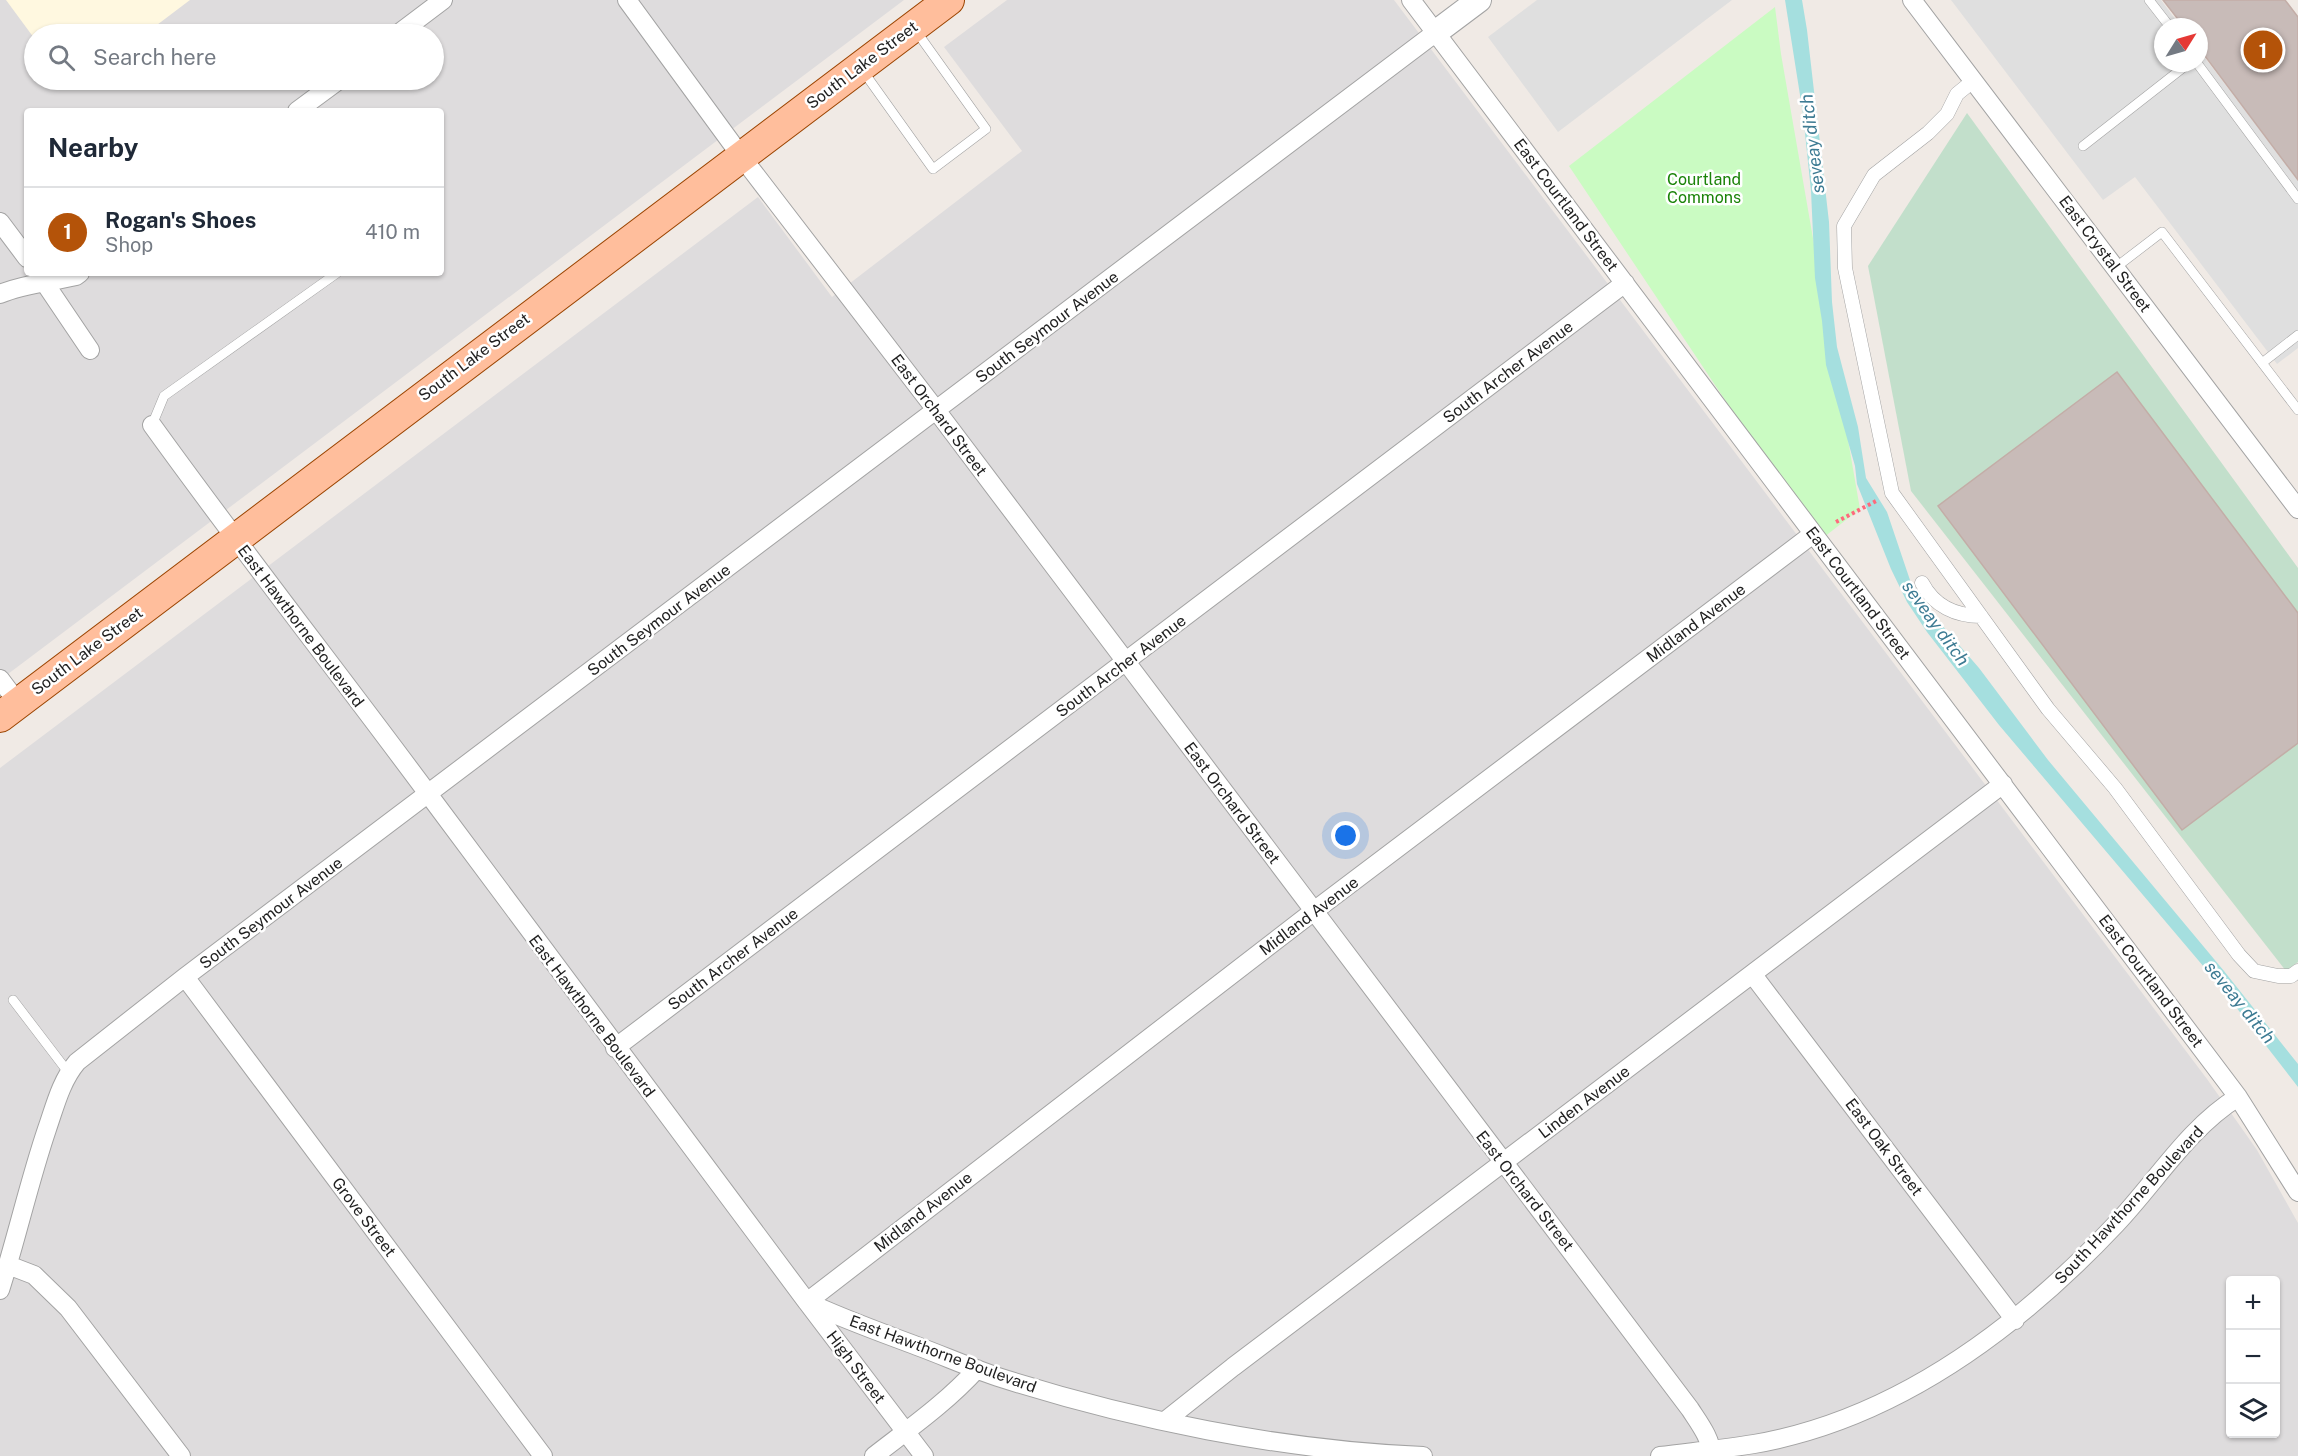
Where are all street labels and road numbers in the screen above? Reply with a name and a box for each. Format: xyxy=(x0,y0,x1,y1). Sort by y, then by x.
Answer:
street label: South Lake Street xyxy=(803,17,921,113)
street label: East Courtland Street xyxy=(1510,135,1622,275)
street label: East Crystal Street xyxy=(2055,192,2155,316)
street label: South Seymour Avenue xyxy=(972,267,1122,387)
street label: South Lake Street xyxy=(415,309,533,405)
street label: South Archer Avenue xyxy=(1439,317,1577,427)
street label: East Orchard Street xyxy=(887,350,991,480)
street label: East Courtland Street xyxy=(1802,523,1914,663)
street label: East Hawthorne Boulevard xyxy=(234,541,368,711)
street label: South Seymour Avenue xyxy=(584,560,734,680)
street label: Midland Avenue xyxy=(1643,580,1749,666)
street label: South Lake Street xyxy=(28,603,146,699)
street label: South Archer Avenue xyxy=(1052,611,1190,721)
street label: East Orchard Street xyxy=(1180,738,1284,868)
street label: South Seymour Avenue xyxy=(196,853,346,973)
street label: Midland Avenue xyxy=(1256,873,1362,959)
street label: South Archer Avenue xyxy=(664,904,802,1014)
street label: East Courtland Street xyxy=(2095,911,2207,1051)
street label: East Hawthorne Boulevard xyxy=(525,931,659,1101)
street label: Linden Avenue xyxy=(1535,1062,1633,1142)
street label: East Oak Street xyxy=(1841,1095,1927,1199)
street label: South Hawthorne Boulevard xyxy=(2051,1122,2207,1288)
street label: East Orchard Street xyxy=(1472,1127,1578,1255)
street label: Midland Avenue xyxy=(870,1168,976,1256)
street label: Grove Street xyxy=(328,1174,400,1260)
street label: East Hawthorne Boulevard xyxy=(847,1311,1039,1397)
street label: High Street xyxy=(823,1327,889,1407)

